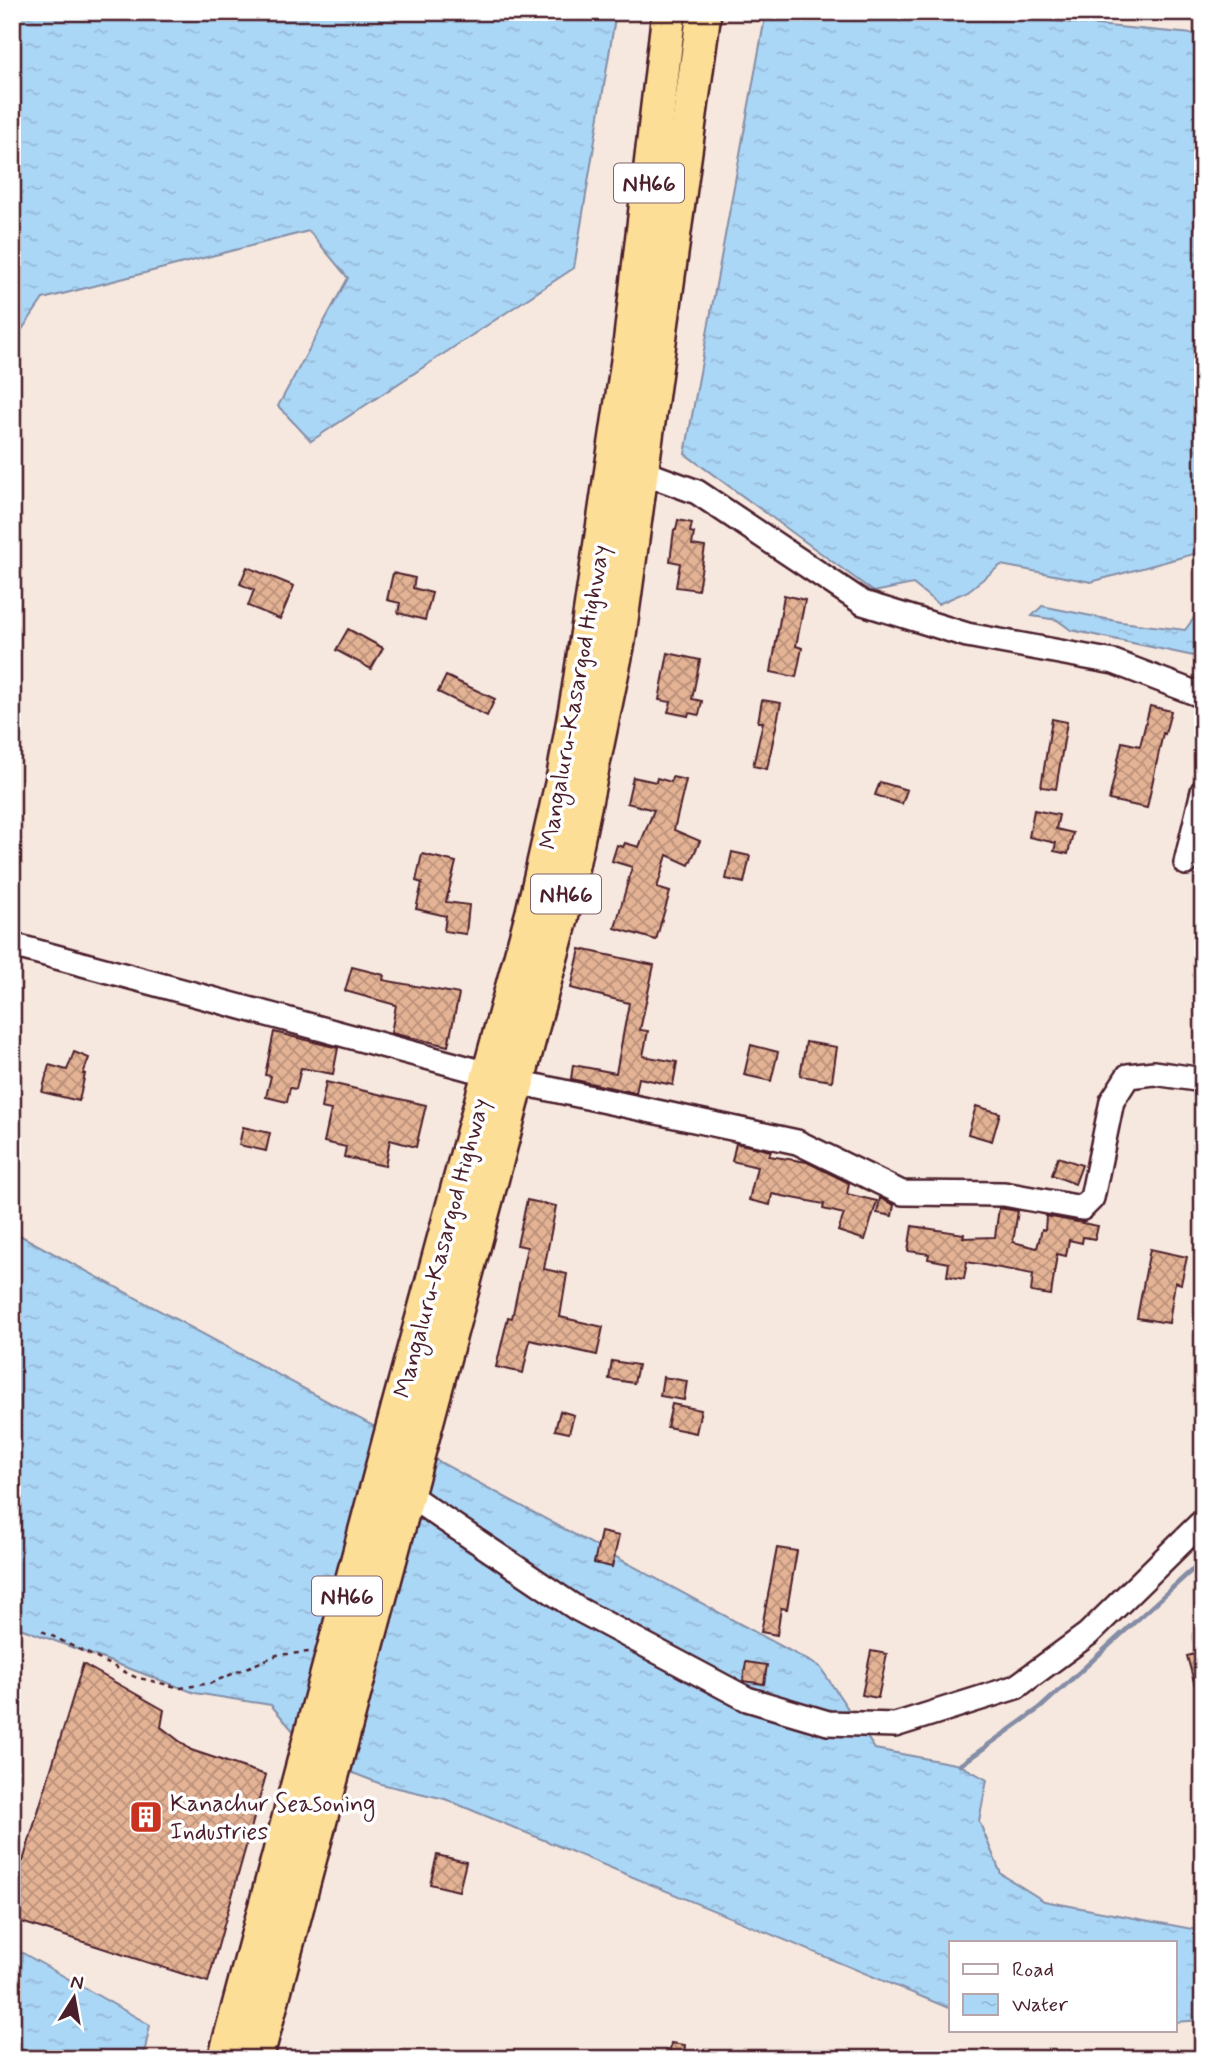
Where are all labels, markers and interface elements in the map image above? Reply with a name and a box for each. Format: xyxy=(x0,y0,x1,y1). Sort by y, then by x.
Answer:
road number: NH66 xyxy=(614,164,684,202)
street label: Mangaluru-Kasargod Highway xyxy=(533,542,620,852)
road number: NH66 xyxy=(531,874,601,914)
street label: Mangaluru-Kasargod Highway xyxy=(387,1095,499,1402)
road number: NH66 xyxy=(312,1576,382,1616)
place label: Kanachur Seasoning Industries xyxy=(170,1789,375,1848)
building icon: Kanachur Seasoning Industries xyxy=(127,1798,165,1836)
legend xyxy=(949,1941,1176,2032)
text: Road xyxy=(1012,1956,1054,1984)
north arrow xyxy=(38,1962,108,2032)
text: N xyxy=(68,1969,86,1996)
text: Water xyxy=(1012,1991,1068,2019)

